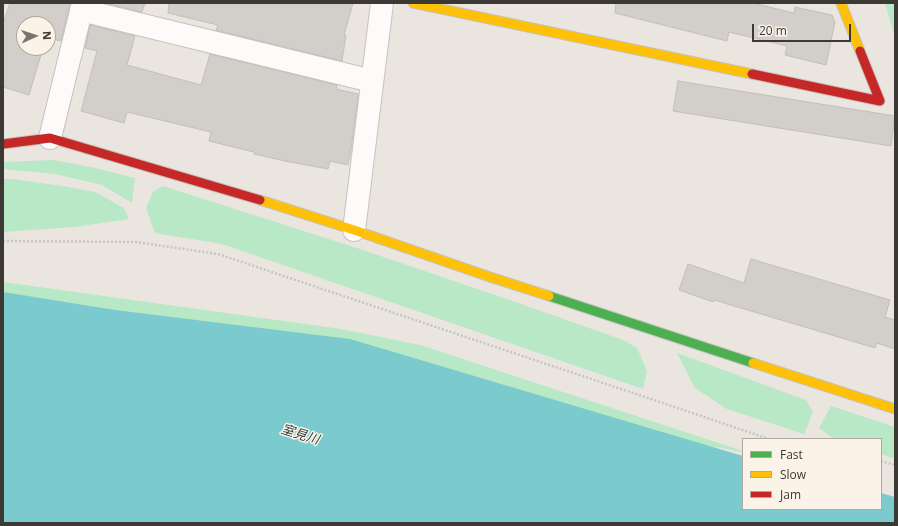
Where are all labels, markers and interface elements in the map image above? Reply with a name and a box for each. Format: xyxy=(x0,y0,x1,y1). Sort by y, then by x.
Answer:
north arrow xyxy=(16,16,56,56)
scale bar xyxy=(754,16,853,42)
text: 20 m xyxy=(759,22,787,39)
text: N xyxy=(40,31,55,40)
water label: 室見川 xyxy=(279,422,321,448)
legend xyxy=(742,438,882,510)
text: Fast xyxy=(780,446,803,463)
text: Slow xyxy=(780,466,806,483)
text: Jam xyxy=(780,486,801,503)

